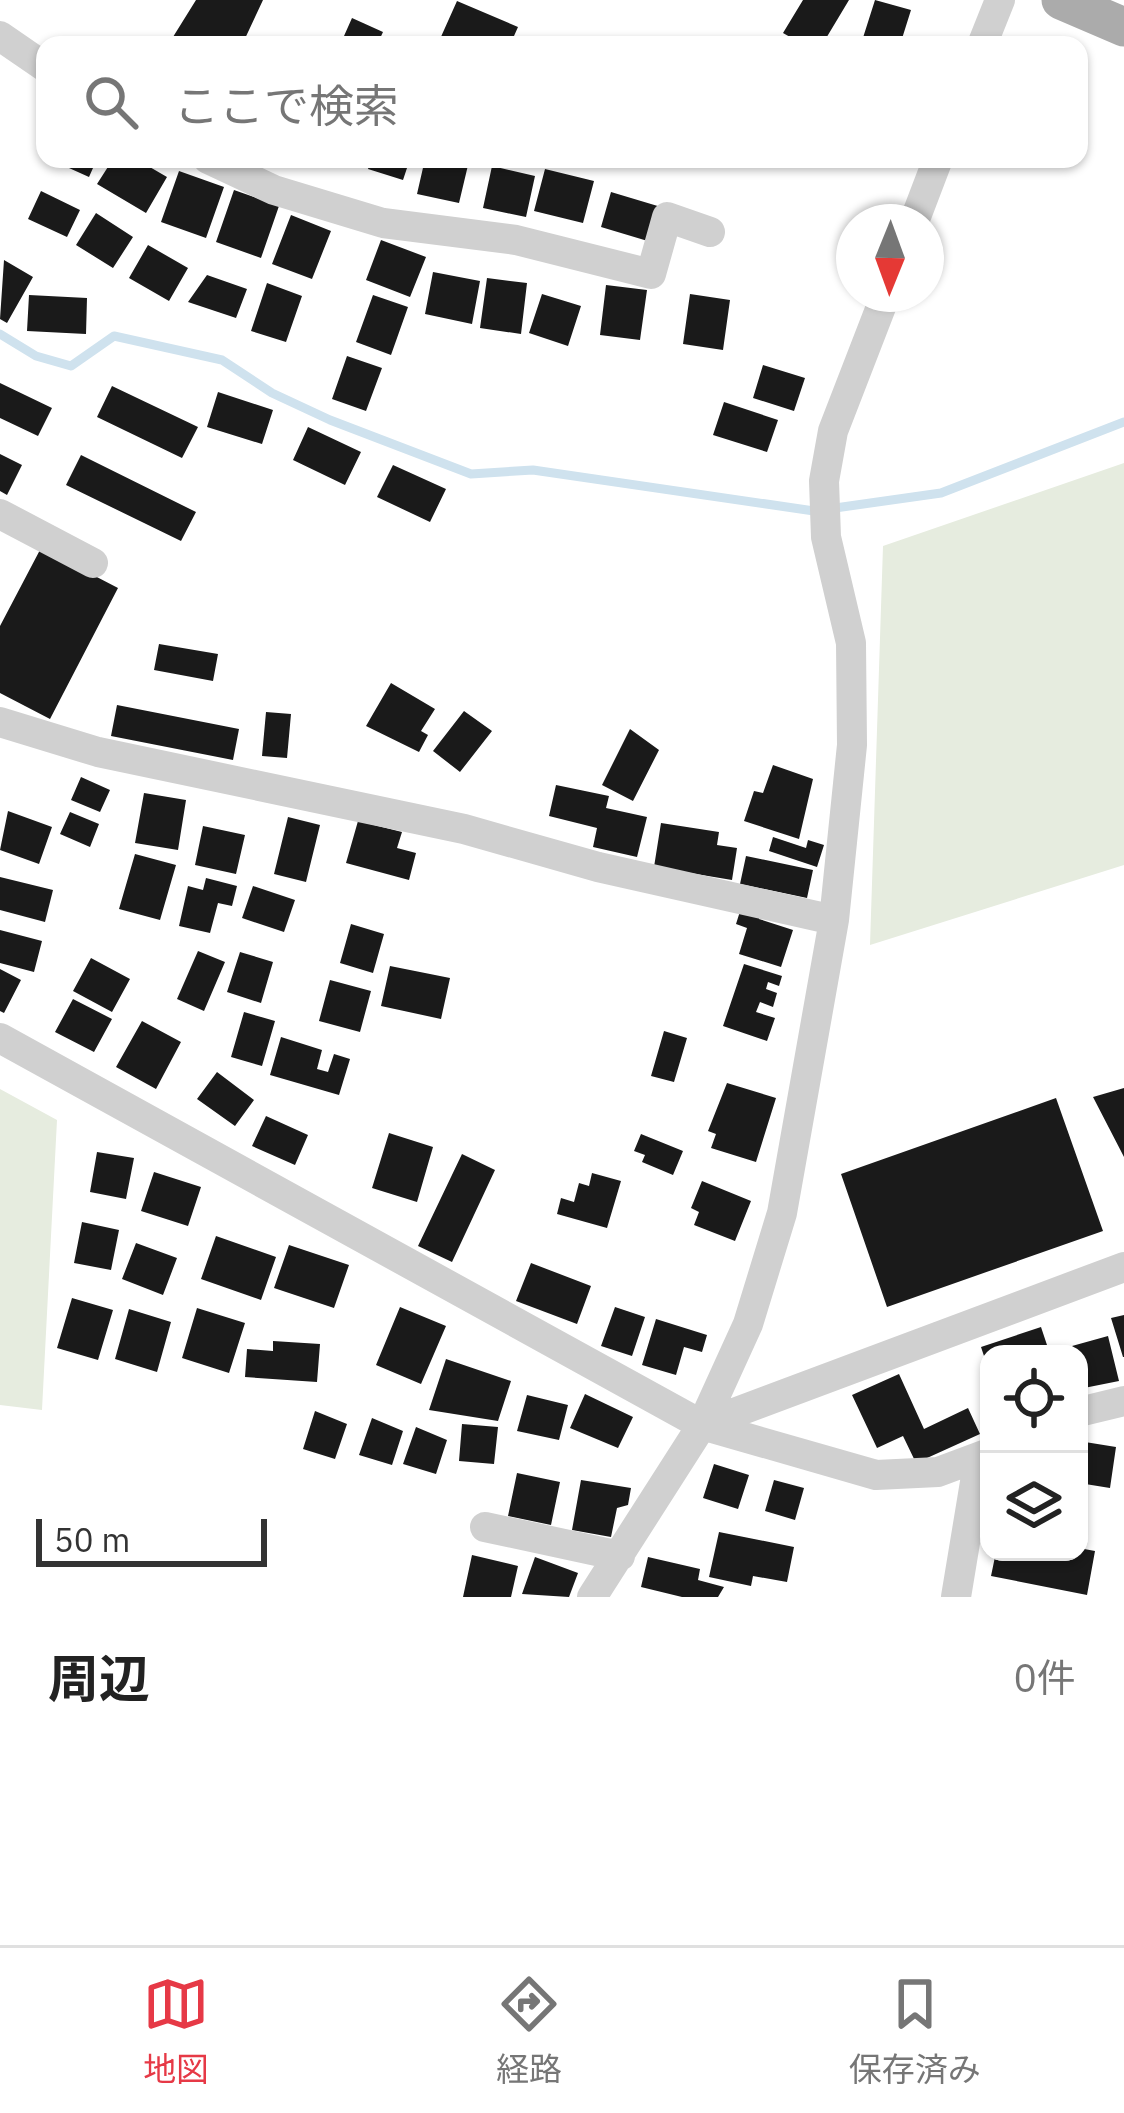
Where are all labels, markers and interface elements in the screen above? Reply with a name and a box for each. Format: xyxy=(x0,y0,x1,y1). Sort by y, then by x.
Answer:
search box xyxy=(36,36,1088,168)
icon: search xyxy=(78,69,144,135)
text: ここで検索 xyxy=(174,76,399,134)
north arrow xyxy=(836,204,944,312)
map controls xyxy=(980,1345,1088,1561)
button: locate xyxy=(980,1345,1088,1453)
button: layers xyxy=(980,1453,1088,1561)
scale bar xyxy=(36,1513,267,1566)
text: 50 m xyxy=(54,1518,130,1561)
text: 周辺 xyxy=(48,1645,150,1711)
text: 0件 xyxy=(1014,1652,1076,1703)
tab: 地図 xyxy=(143,1971,209,2091)
tab: 経路 xyxy=(496,1971,562,2091)
tab: 保存済み xyxy=(849,1971,981,2091)

